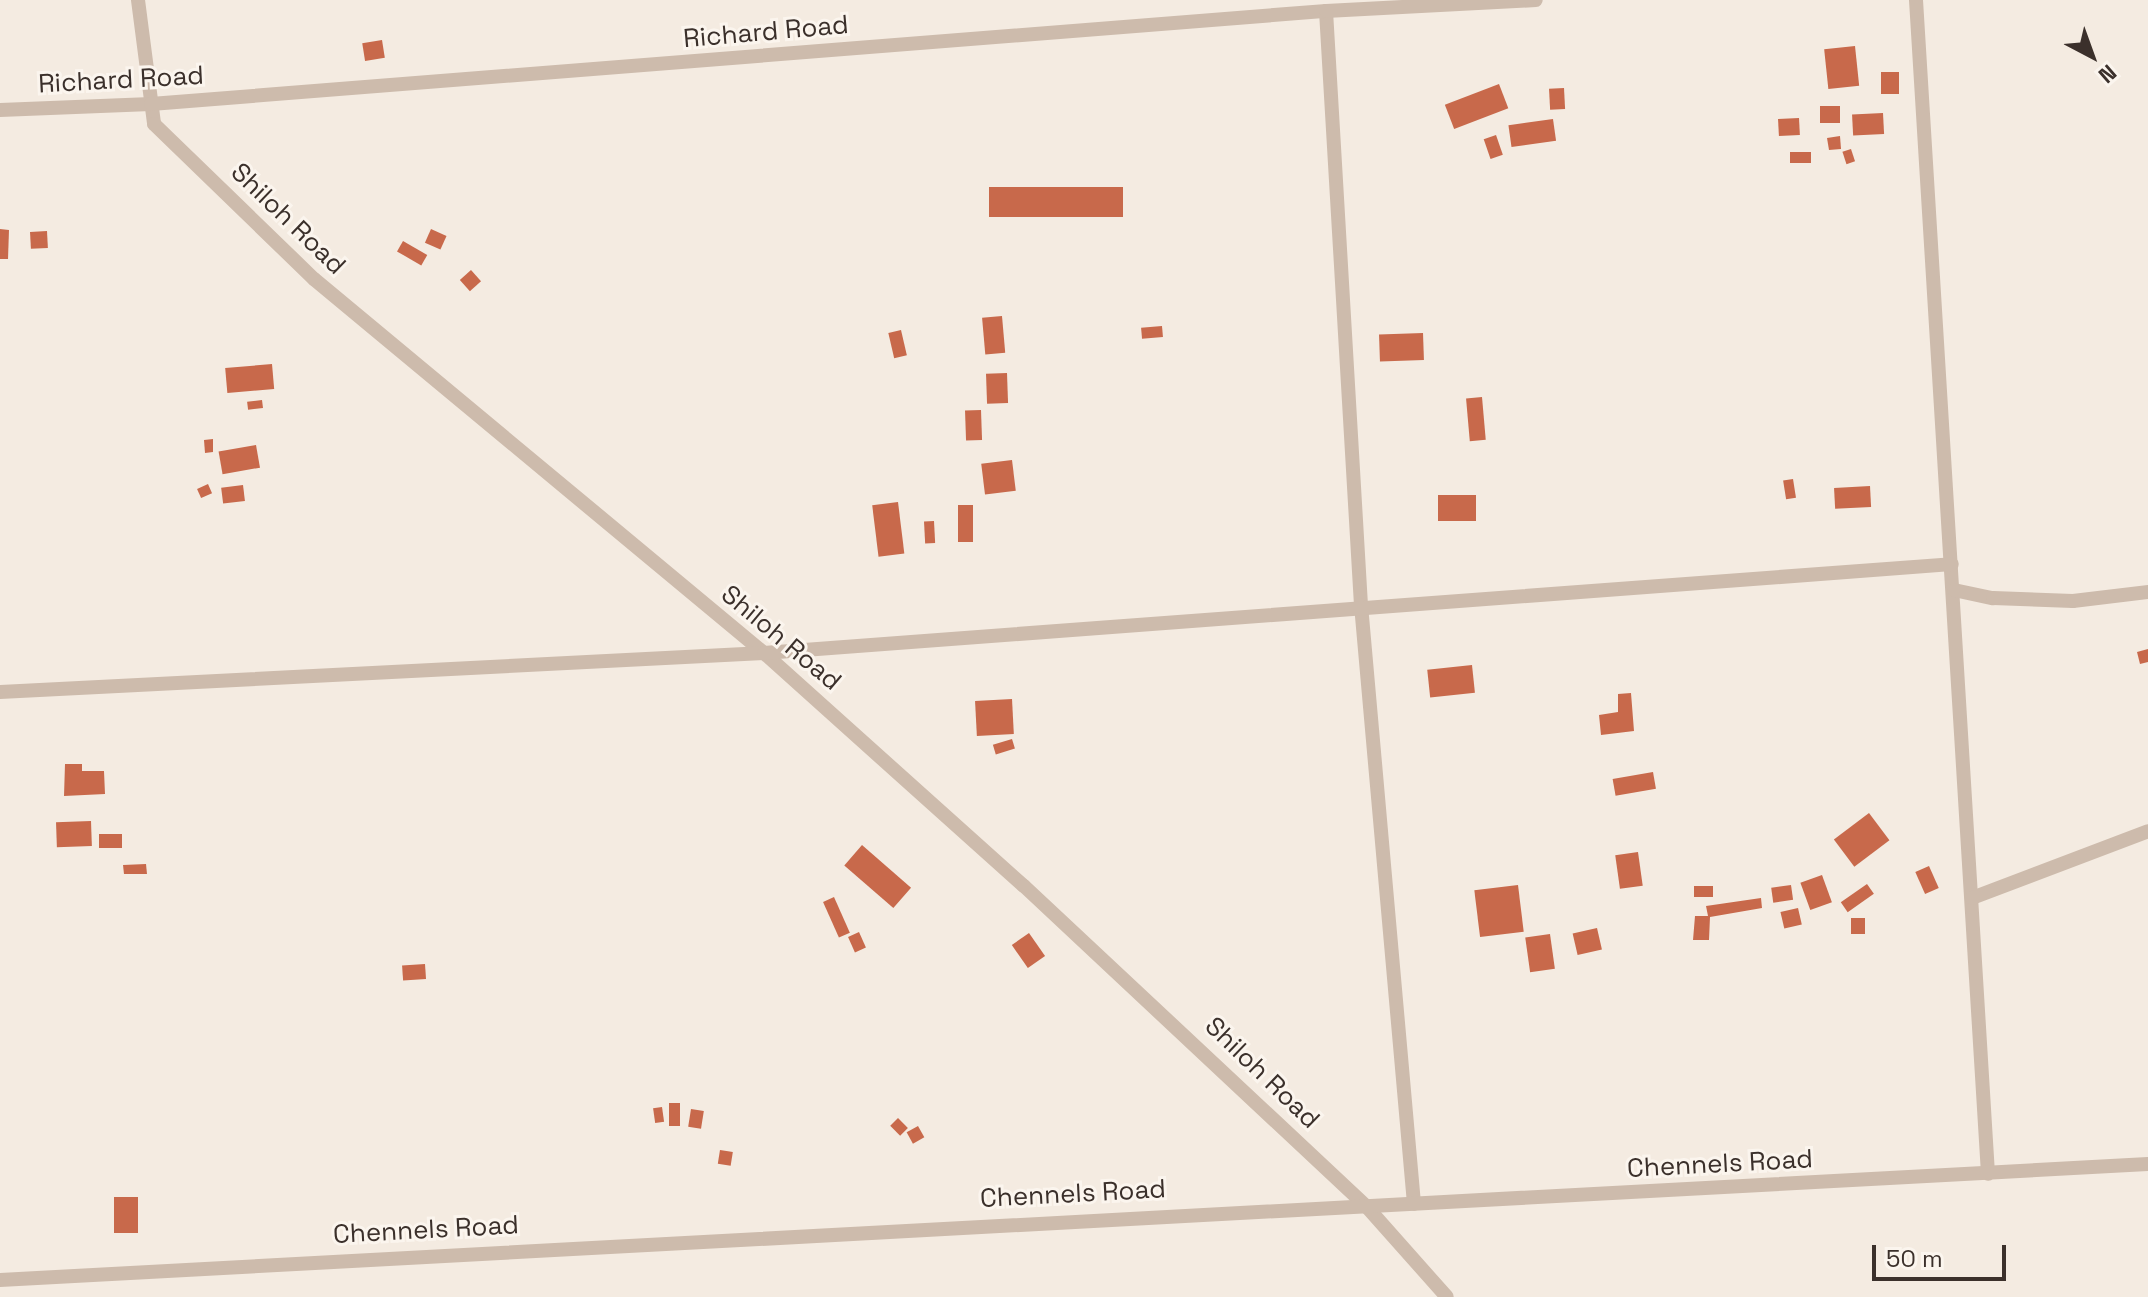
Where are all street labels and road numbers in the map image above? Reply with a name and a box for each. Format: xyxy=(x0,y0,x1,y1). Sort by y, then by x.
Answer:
street label: Richard Road xyxy=(682,9,850,55)
street label: Richard Road xyxy=(37,60,205,100)
street label: Shiloh Road xyxy=(224,157,352,281)
street label: Shiloh Road xyxy=(715,579,847,697)
street label: Shiloh Road xyxy=(1198,1011,1326,1135)
street label: Chennels Road xyxy=(1626,1144,1814,1184)
street label: Chennels Road xyxy=(979,1174,1167,1214)
street label: Chennels Road xyxy=(332,1210,520,1250)

